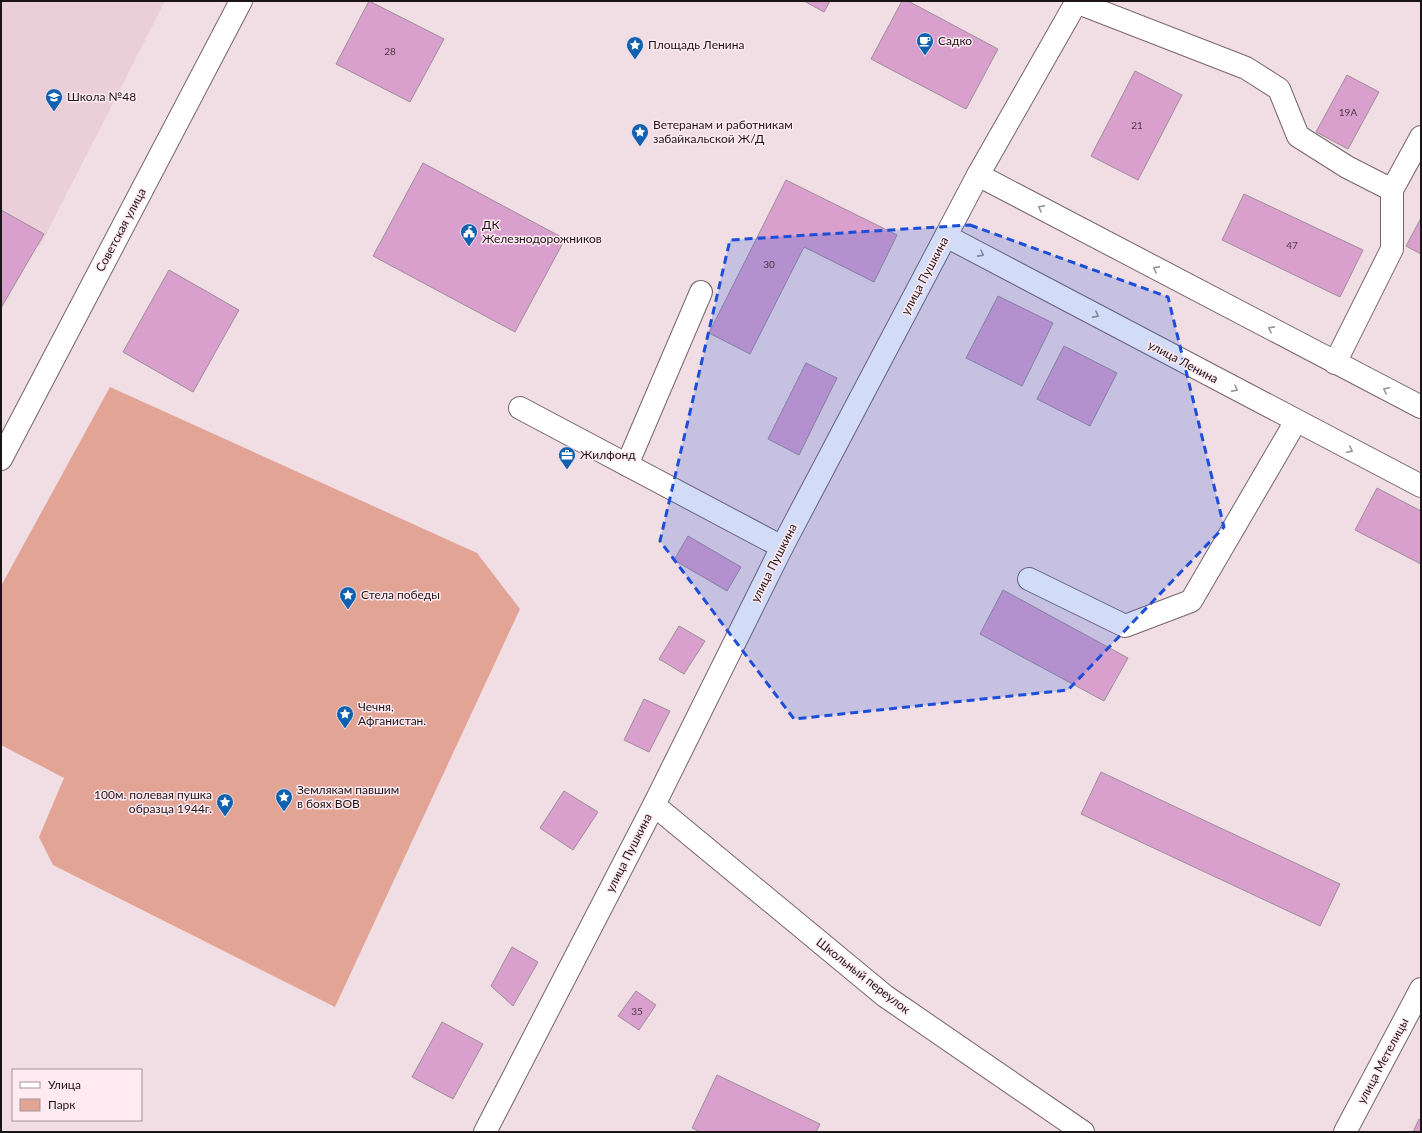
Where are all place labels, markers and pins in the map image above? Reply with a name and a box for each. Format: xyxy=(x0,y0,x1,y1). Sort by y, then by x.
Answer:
cafe icon: Садко xyxy=(915,31,935,56)
place label: Садко xyxy=(938,33,972,48)
place icon: Площадь Ленина xyxy=(625,35,645,60)
place label: Площадь Ленина xyxy=(648,37,744,52)
school or university icon: Школа №48 xyxy=(44,87,64,112)
place label: Школа №48 xyxy=(67,89,136,104)
place label: Ветеранам и работникам забайкальской Ж/Д xyxy=(653,117,793,146)
place icon: Ветеранам и работникам забайкальской Ж/Д xyxy=(630,122,650,147)
place label: ДК Железнодорожников xyxy=(482,217,602,246)
public building icon: ДК Железнодорожников xyxy=(459,222,479,247)
office icon: Жилфонд xyxy=(557,445,577,470)
place label: Жилфонд xyxy=(580,447,636,462)
place icon: Стела победы xyxy=(338,585,358,610)
place label: Стела победы xyxy=(361,587,440,602)
place label: Чечня, Афганистан. xyxy=(358,699,426,728)
place icon: Чечня, Афганистан. xyxy=(335,704,355,729)
place label: Землякам павшим в боях ВОВ xyxy=(297,782,399,811)
place label: 100м. полевая пушка образца 1944г. xyxy=(94,787,212,816)
place icon: Землякам павшим в боях ВОВ xyxy=(274,787,294,812)
place icon: 100м. полевая пушка образца 1944г. xyxy=(215,792,235,817)

